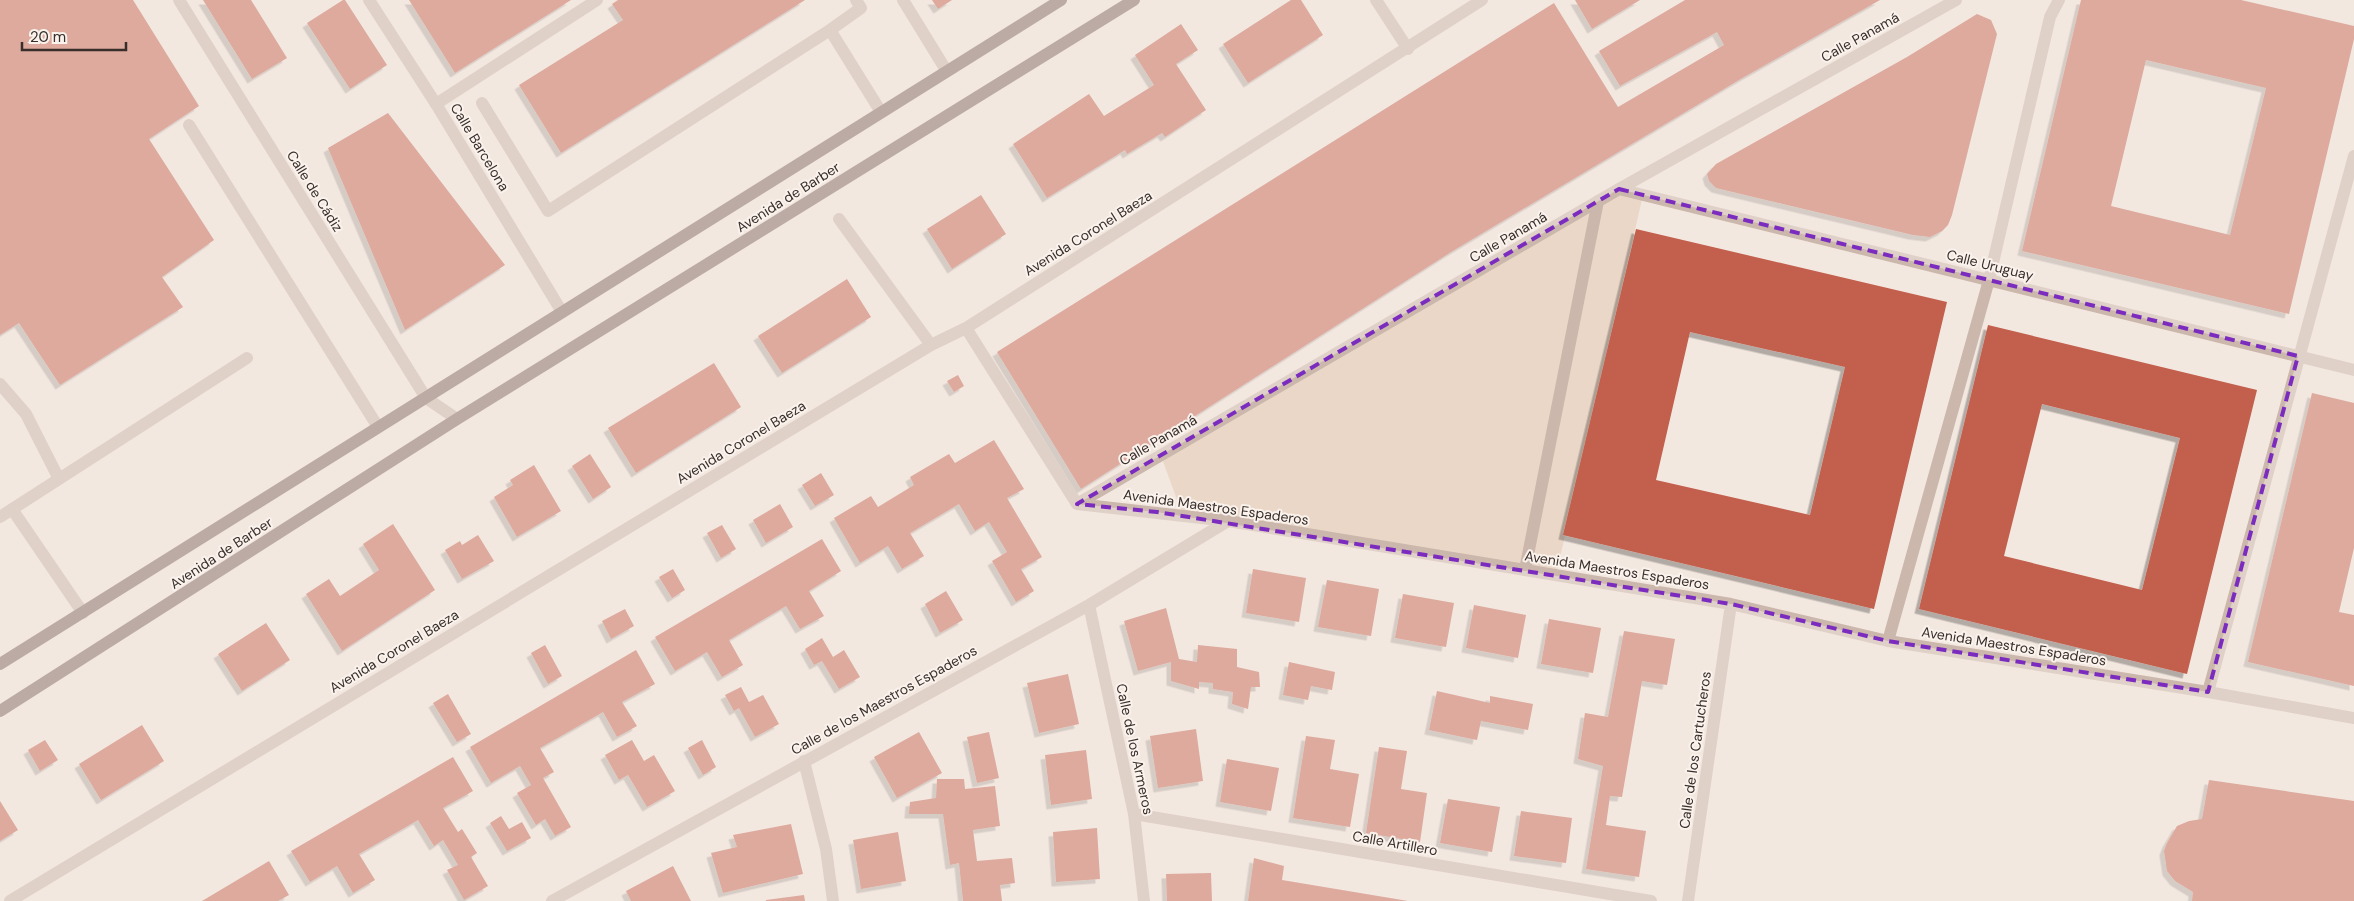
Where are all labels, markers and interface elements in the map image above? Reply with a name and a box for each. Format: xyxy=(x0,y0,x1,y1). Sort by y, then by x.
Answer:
street label: Calle Panamá xyxy=(1818,8,1902,66)
scale bar xyxy=(22,20,126,52)
text: 20 m xyxy=(30,27,66,47)
street label: Calle Barcelona xyxy=(447,100,513,194)
street label: Calle de Cádiz xyxy=(283,147,347,235)
street label: Avenida de Barber xyxy=(733,158,843,236)
street label: Avenida Coronel Baeza xyxy=(1021,186,1155,280)
street label: Calle Panamá xyxy=(1466,208,1550,266)
street label: Calle Uruguay xyxy=(1945,246,2036,285)
street label: Avenida Coronel Baeza xyxy=(673,396,809,488)
street label: Calle Panamá xyxy=(1116,411,1200,469)
street label: Avenida Maestros Espaderos xyxy=(1122,485,1310,529)
street label: Avenida de Barber xyxy=(166,513,276,593)
street label: Avenida Maestros Espaderos xyxy=(1523,546,1711,594)
street label: Avenida Coronel Baeza xyxy=(326,605,462,697)
street label: Avenida Maestros Espaderos xyxy=(1920,622,2108,670)
street label: Calle de los Maestros Espaderos xyxy=(788,641,980,759)
street label: Calle de los Cartucheros xyxy=(1675,670,1715,830)
street label: Calle de los Armeros xyxy=(1112,682,1158,816)
street label: Calle Artillero xyxy=(1351,827,1439,859)

